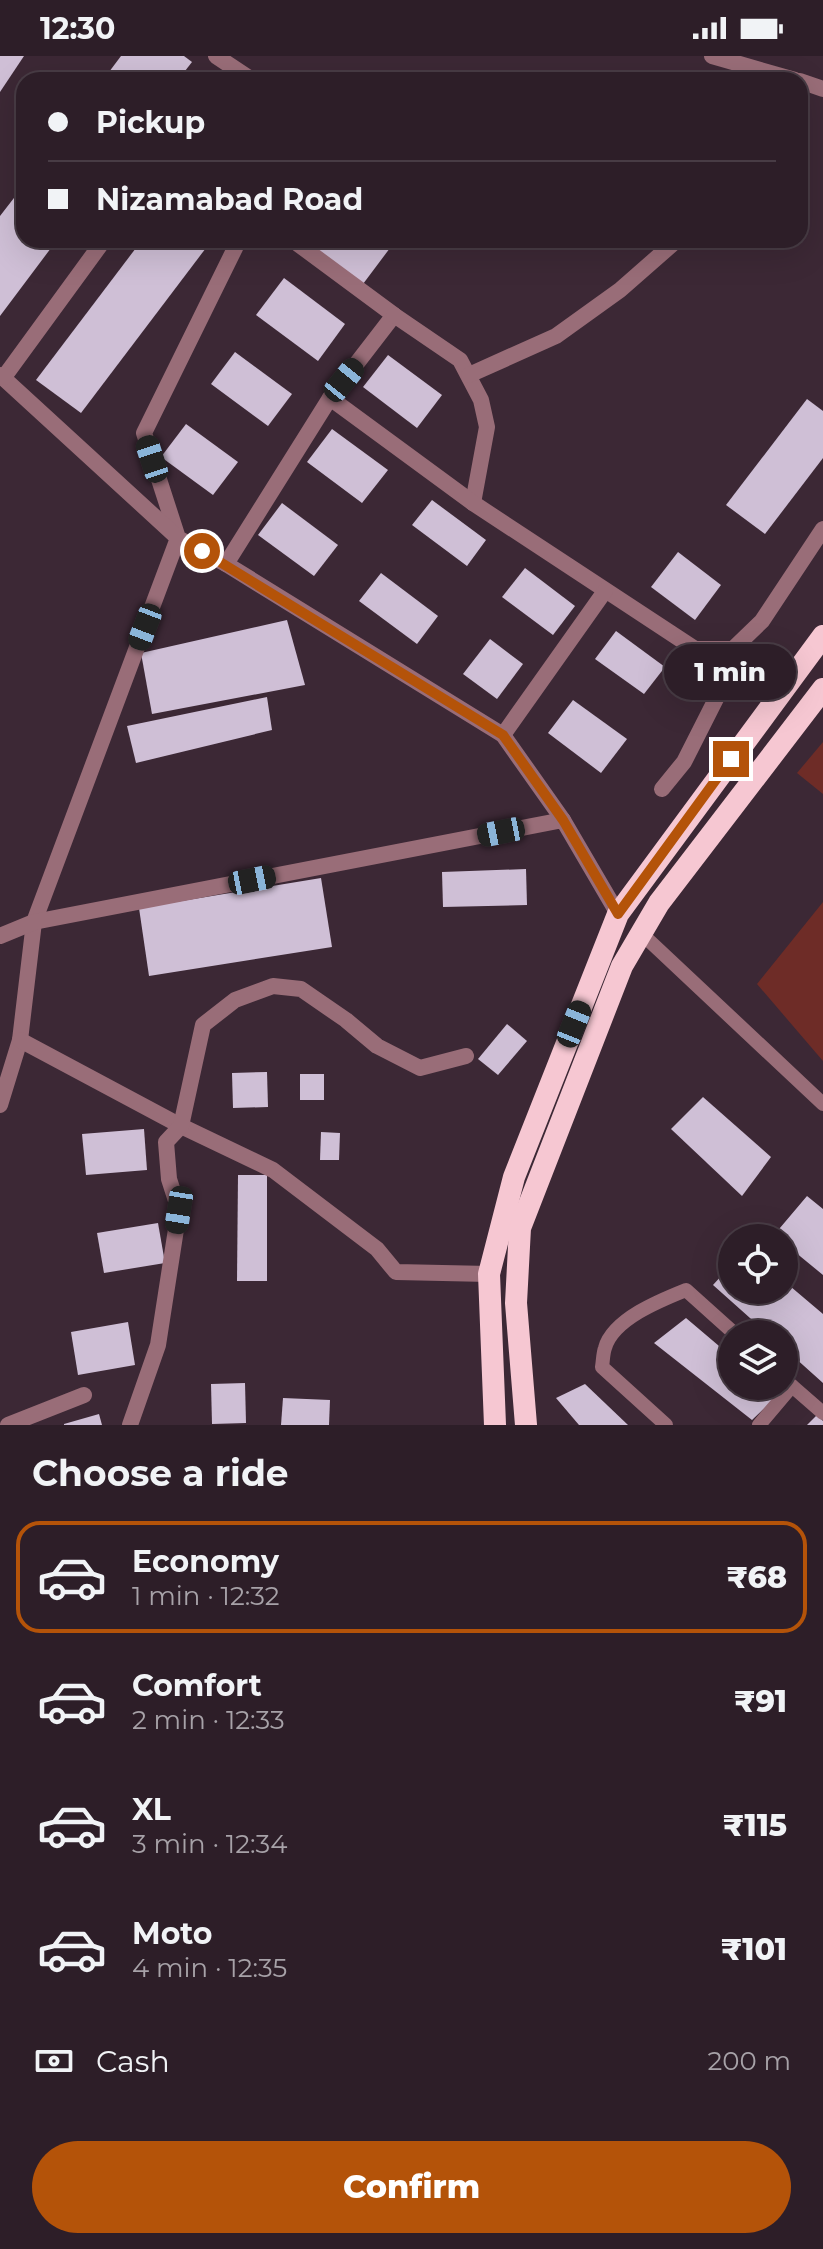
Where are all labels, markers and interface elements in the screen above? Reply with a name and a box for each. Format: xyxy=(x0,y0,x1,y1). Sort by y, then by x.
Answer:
text: 12:30 xyxy=(40,10,115,47)
text: Pickup xyxy=(96,104,205,141)
text: Nizamabad Road xyxy=(96,181,363,218)
car xyxy=(320,354,368,406)
car xyxy=(133,432,171,486)
route start xyxy=(184,533,220,569)
car xyxy=(125,600,165,654)
callout: 1 min xyxy=(665,643,797,699)
text: 1 min xyxy=(694,656,766,688)
route end xyxy=(713,741,749,777)
car xyxy=(475,816,527,848)
car xyxy=(226,864,278,896)
car xyxy=(554,997,594,1051)
car xyxy=(163,1184,195,1236)
map controls xyxy=(718,1224,798,1400)
button: locate xyxy=(718,1224,798,1304)
button: layers xyxy=(718,1320,798,1400)
text: Choose a ride xyxy=(32,1451,289,1495)
icon: car xyxy=(36,1541,108,1613)
text: Economy xyxy=(132,1543,279,1580)
text: ₹68 xyxy=(726,1559,787,1596)
text: 1 min · 12:32 xyxy=(132,1580,280,1612)
icon: car xyxy=(36,1665,108,1737)
text: Comfort xyxy=(132,1667,262,1704)
text: ₹91 xyxy=(734,1683,787,1720)
text: 2 min · 12:33 xyxy=(132,1704,285,1736)
icon: car xyxy=(36,1789,108,1861)
text: XL xyxy=(132,1791,171,1828)
text: ₹115 xyxy=(723,1807,787,1844)
text: 3 min · 12:34 xyxy=(132,1828,287,1860)
icon: car xyxy=(36,1913,108,1985)
text: Moto xyxy=(132,1915,213,1952)
text: ₹101 xyxy=(720,1931,787,1968)
text: 4 min · 12:35 xyxy=(132,1952,287,1984)
icon: cash xyxy=(32,2039,76,2083)
text: Cash xyxy=(96,2043,170,2080)
text: 200 m xyxy=(707,2045,791,2077)
button: Confirm xyxy=(32,2141,791,2233)

